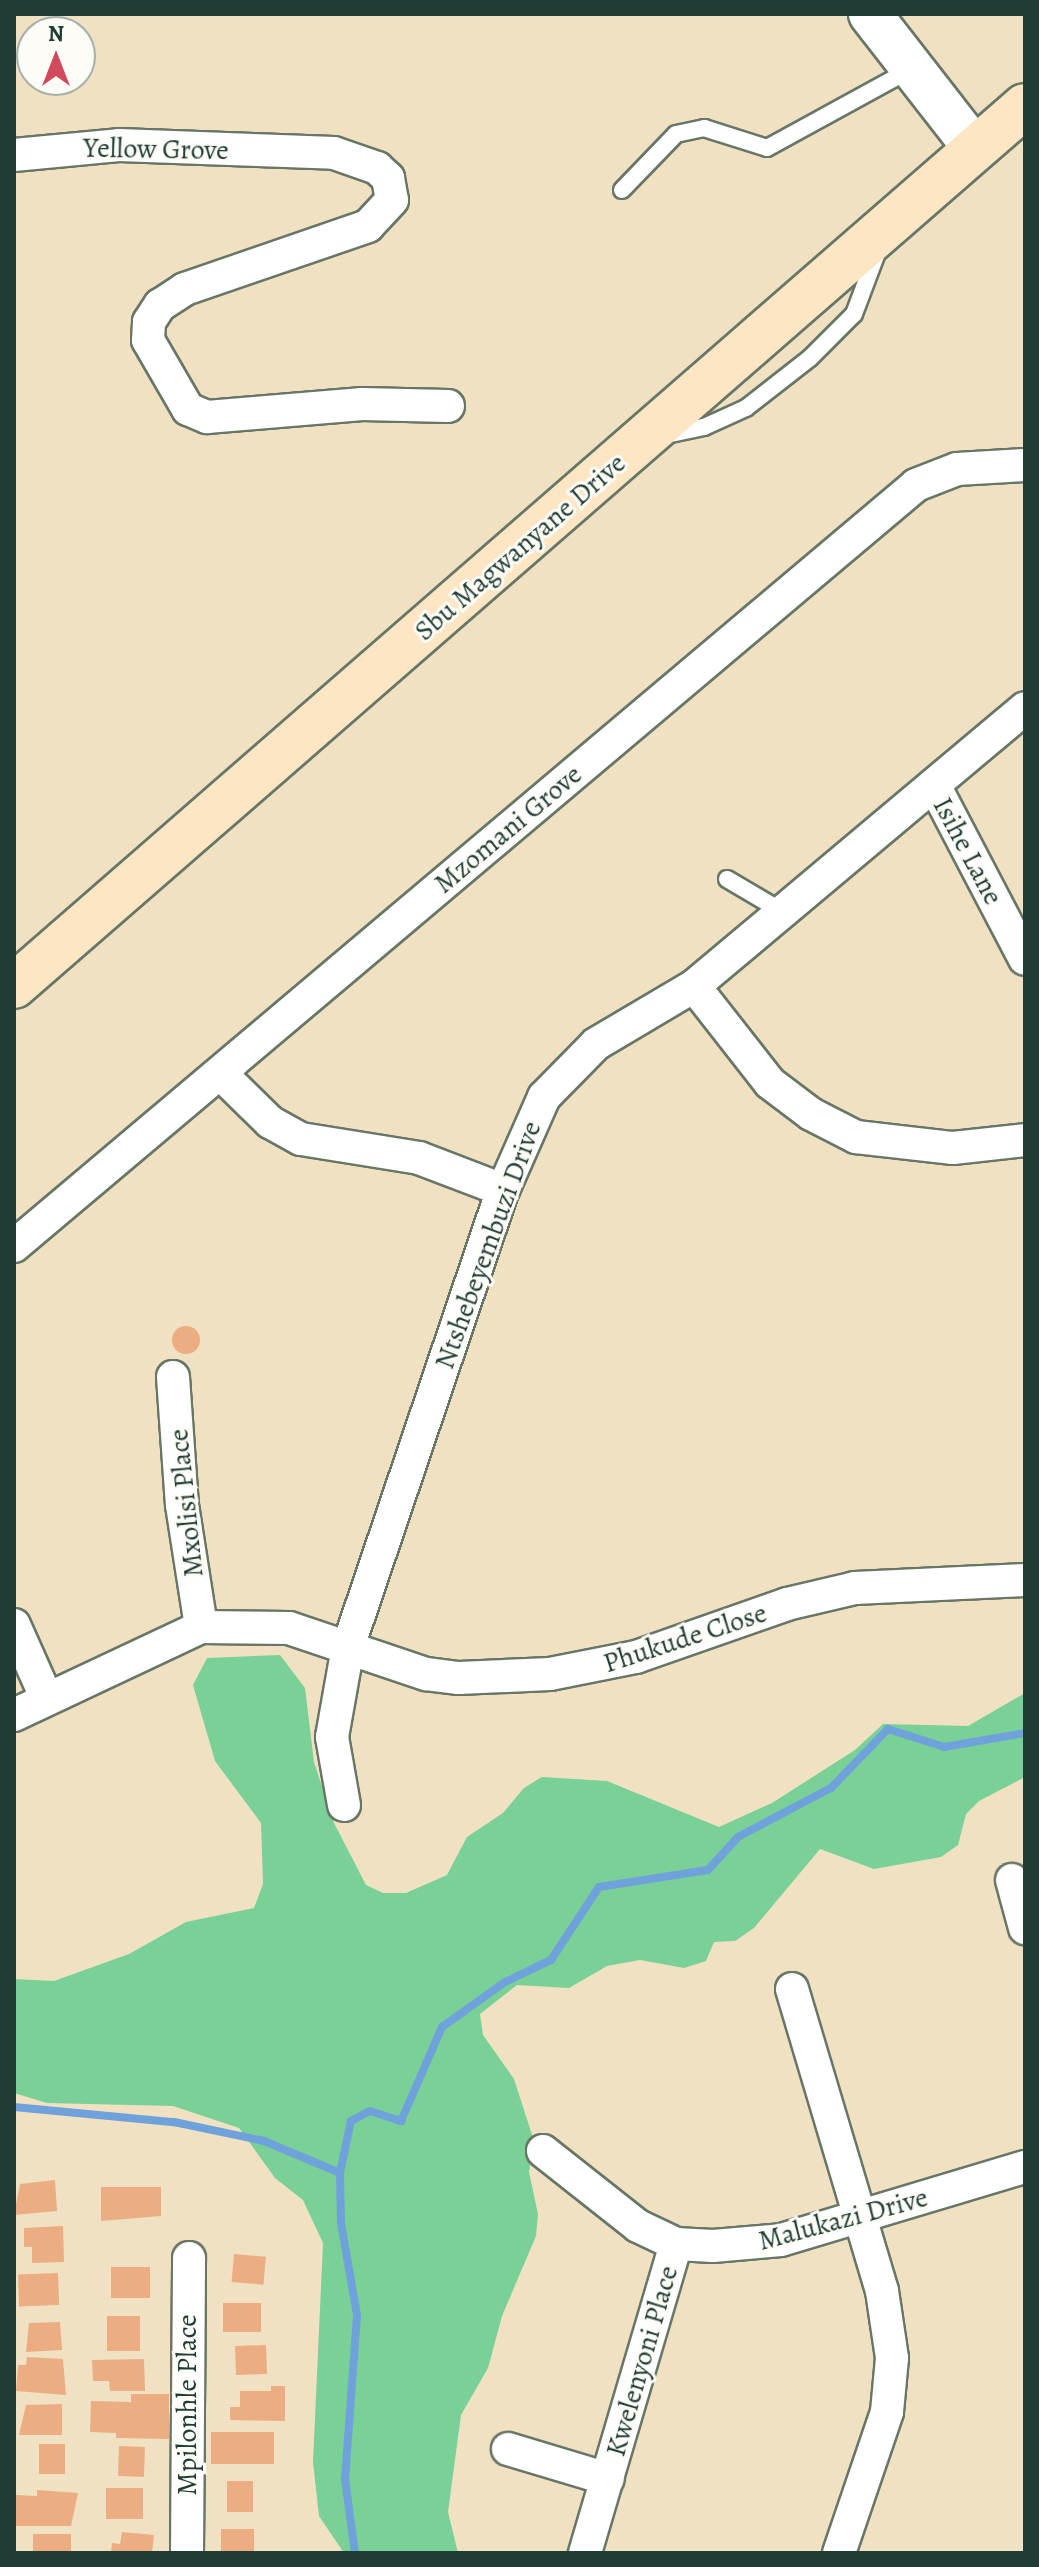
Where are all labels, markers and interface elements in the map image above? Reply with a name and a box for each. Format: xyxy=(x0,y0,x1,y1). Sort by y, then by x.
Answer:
north arrow xyxy=(16,16,96,96)
text: N xyxy=(48,19,64,49)
street label: Yellow Grove xyxy=(83,131,229,167)
street label: Sbu Magwanyane Drive xyxy=(408,446,632,648)
street label: Mzomani Grove xyxy=(427,758,589,900)
street label: Isihe Lane xyxy=(926,792,1010,910)
street label: Ntshebeyembuzi Drive xyxy=(428,1116,548,1374)
street label: Mxolisi Place xyxy=(161,1427,211,1579)
street label: Phukude Close xyxy=(599,1596,771,1680)
street label: Malukazi Drive xyxy=(755,2180,931,2258)
street label: Kwelenyoni Place xyxy=(599,2262,685,2460)
street label: Mpilonhle Place xyxy=(170,2314,204,2496)

